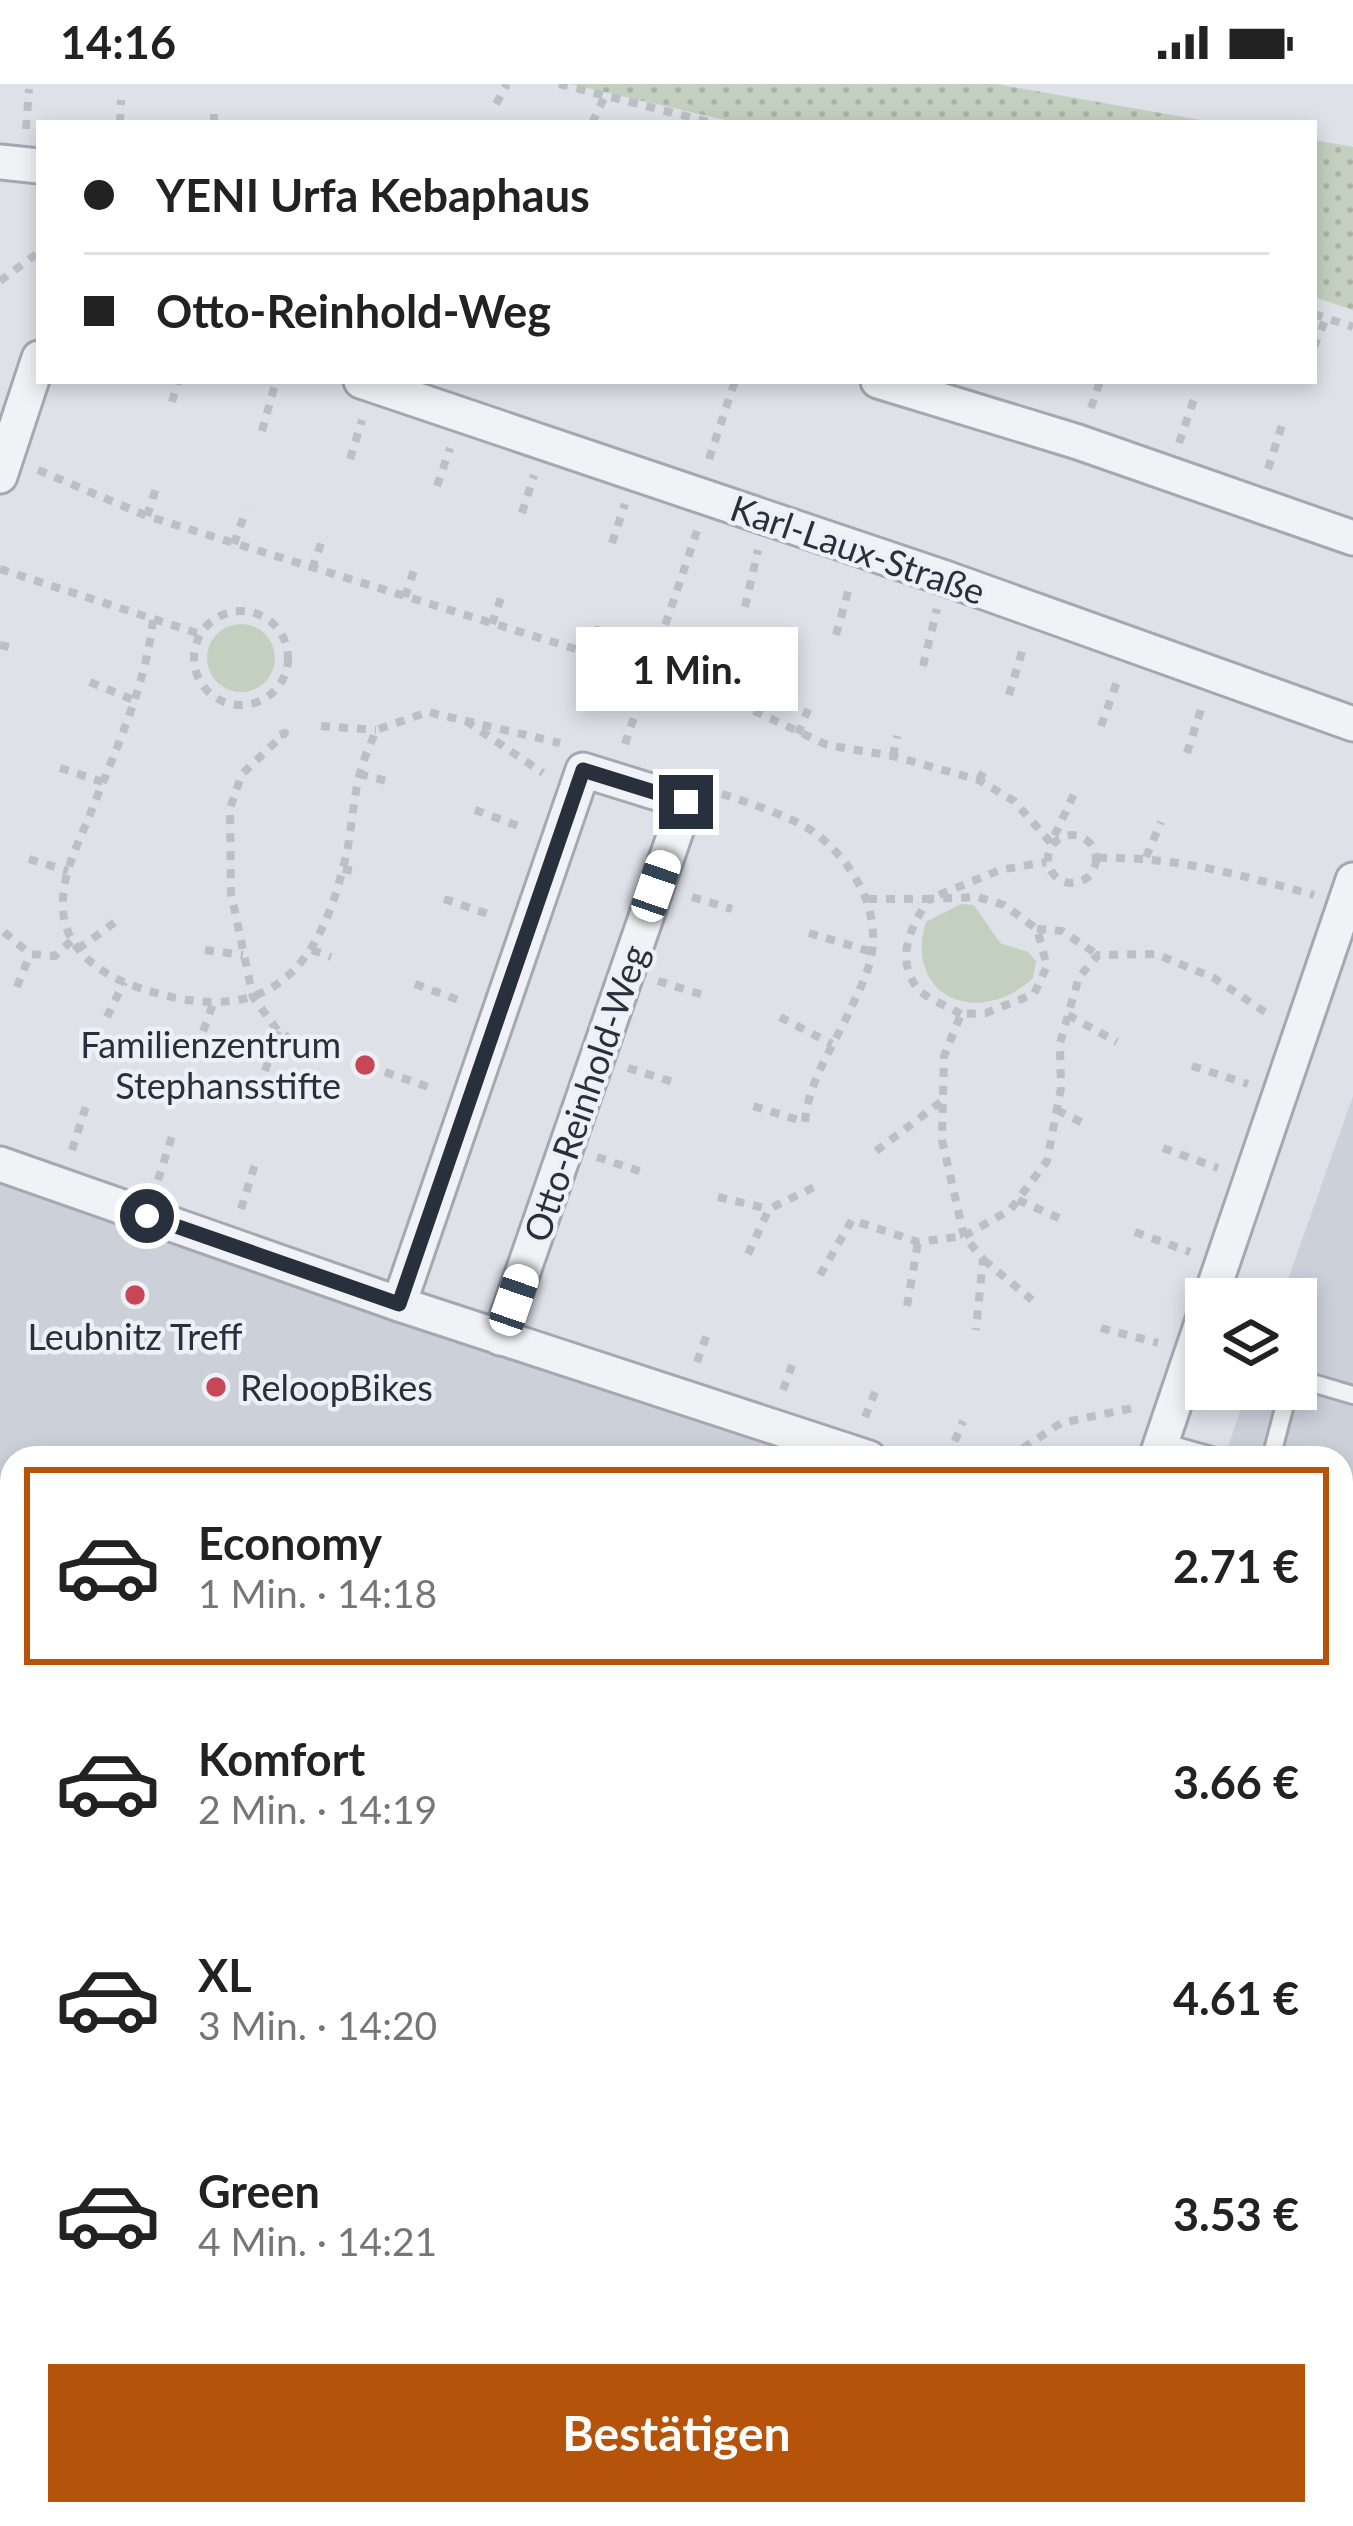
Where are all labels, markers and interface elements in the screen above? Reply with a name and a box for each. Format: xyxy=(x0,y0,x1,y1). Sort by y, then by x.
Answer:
text: 14:16 xyxy=(60,15,176,69)
text: YENI Urfa Kebaphaus xyxy=(156,168,590,222)
text: Otto-Reinhold-Weg xyxy=(156,284,551,338)
street label: Karl-Laux-Straße xyxy=(725,485,991,613)
callout: 1 Min. xyxy=(575,628,797,712)
text: 1 Min. xyxy=(632,646,742,692)
route end xyxy=(659,775,713,829)
car xyxy=(627,846,685,926)
street label: Otto-Reinhold-Weg xyxy=(514,939,656,1247)
place label: Familienzentrum Stephansstifte xyxy=(80,1022,341,1107)
marker: Familienzentrum Stephansstifte xyxy=(352,1052,378,1078)
route start xyxy=(120,1189,174,1243)
car xyxy=(485,1260,543,1340)
map controls xyxy=(1185,1278,1317,1410)
button: layers xyxy=(1185,1278,1317,1410)
marker: Leubnitz Treff xyxy=(122,1282,148,1308)
place label: Leubnitz Treff xyxy=(28,1314,242,1358)
place label: ReloopBikes xyxy=(240,1365,433,1409)
marker: ReloopBikes xyxy=(203,1374,229,1400)
icon: car xyxy=(54,1512,162,1620)
text: Economy xyxy=(198,1516,382,1570)
text: 2.71 € xyxy=(1173,1539,1299,1593)
text: 1 Min. · 14:18 xyxy=(198,1570,437,1616)
icon: car xyxy=(54,1728,162,1836)
text: Komfort xyxy=(198,1732,365,1786)
text: 3.66 € xyxy=(1173,1755,1299,1809)
text: 2 Min. · 14:19 xyxy=(198,1786,437,1832)
icon: car xyxy=(54,1944,162,2052)
text: XL xyxy=(198,1948,252,2002)
text: 4.61 € xyxy=(1173,1971,1299,2025)
text: 3 Min. · 14:20 xyxy=(198,2002,437,2048)
icon: car xyxy=(54,2160,162,2268)
text: Green xyxy=(198,2164,320,2218)
text: 3.53 € xyxy=(1173,2187,1299,2241)
text: 4 Min. · 14:21 xyxy=(198,2218,437,2264)
button: Bestätigen xyxy=(48,2364,1305,2502)

